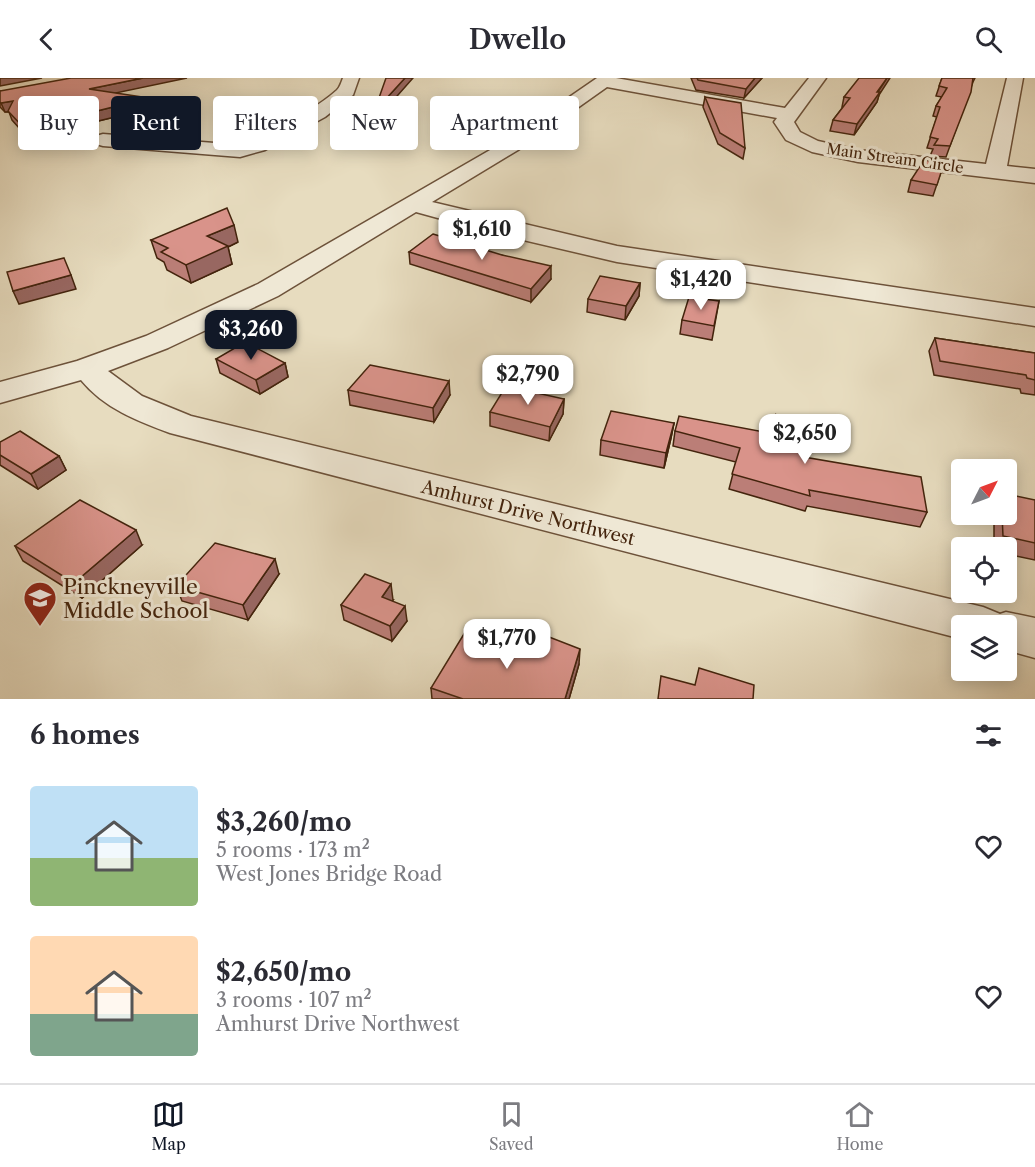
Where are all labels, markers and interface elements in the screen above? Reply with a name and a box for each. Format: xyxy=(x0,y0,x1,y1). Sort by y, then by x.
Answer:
icon: back xyxy=(30,23,63,56)
text: Dwello xyxy=(469,23,566,56)
icon: search xyxy=(972,23,1005,56)
chip: Buy xyxy=(18,96,99,150)
chip: Rent xyxy=(111,96,201,150)
chip: Filters xyxy=(213,96,318,150)
chip: New xyxy=(330,96,418,150)
chip: Apartment xyxy=(430,96,579,150)
street label: Main Stream Circle xyxy=(825,139,965,177)
pin: $1,610 xyxy=(433,210,531,261)
text: $1,610 xyxy=(452,217,512,241)
pin: $1,420 xyxy=(652,260,750,311)
text: $1,420 xyxy=(670,267,732,291)
pin: $3,260 xyxy=(202,310,300,361)
text: $3,260 xyxy=(219,317,283,341)
pin: $2,790 xyxy=(479,355,577,406)
text: $2,790 xyxy=(496,362,560,386)
pin: $2,650 xyxy=(756,414,854,465)
text: $2,650 xyxy=(773,421,837,445)
north arrow xyxy=(951,459,1017,525)
map controls xyxy=(951,459,1017,681)
street label: Amhurst Drive Northwest xyxy=(418,476,638,550)
button: locate xyxy=(951,537,1017,603)
place label: Pinckneyville Middle School xyxy=(63,574,209,623)
school or university icon: Pinckneyville Middle School xyxy=(22,580,58,627)
button: layers xyxy=(951,615,1017,681)
pin: $1,770 xyxy=(458,619,556,670)
text: $1,770 xyxy=(477,626,537,650)
text: 6 homes xyxy=(30,719,140,751)
icon: filters xyxy=(972,719,1005,752)
text: $3,260/mo xyxy=(216,806,352,838)
icon: home xyxy=(78,810,150,882)
icon: heart xyxy=(972,830,1005,863)
text: 5 rooms · 173 m² xyxy=(216,838,370,862)
text: West Jones Bridge Road xyxy=(216,862,442,886)
text: $2,650/mo xyxy=(216,956,351,988)
icon: home xyxy=(78,960,150,1032)
icon: heart xyxy=(972,980,1005,1013)
text: 3 rooms · 107 m² xyxy=(216,988,372,1012)
text: Amhurst Drive Northwest xyxy=(216,1012,460,1036)
tab: Map xyxy=(152,1098,186,1154)
tab: Saved xyxy=(489,1098,533,1154)
tab: Home xyxy=(836,1098,883,1154)

